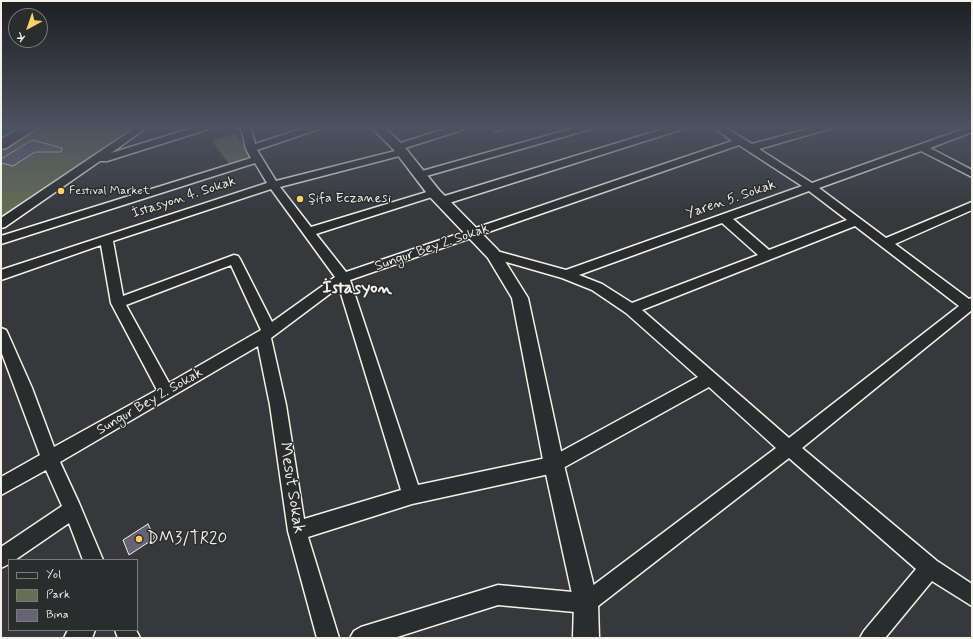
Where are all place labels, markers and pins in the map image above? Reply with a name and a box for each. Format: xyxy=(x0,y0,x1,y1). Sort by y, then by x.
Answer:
place label: Festival Market xyxy=(69,184,150,198)
marker: Festival Market xyxy=(56,186,66,196)
place label: Şifa Eczanesi xyxy=(308,191,391,207)
marker: Şifa Eczanesi xyxy=(295,194,305,204)
place label: DM3/TR20 xyxy=(147,529,227,549)
marker: DM3/TR20 xyxy=(134,534,144,544)

